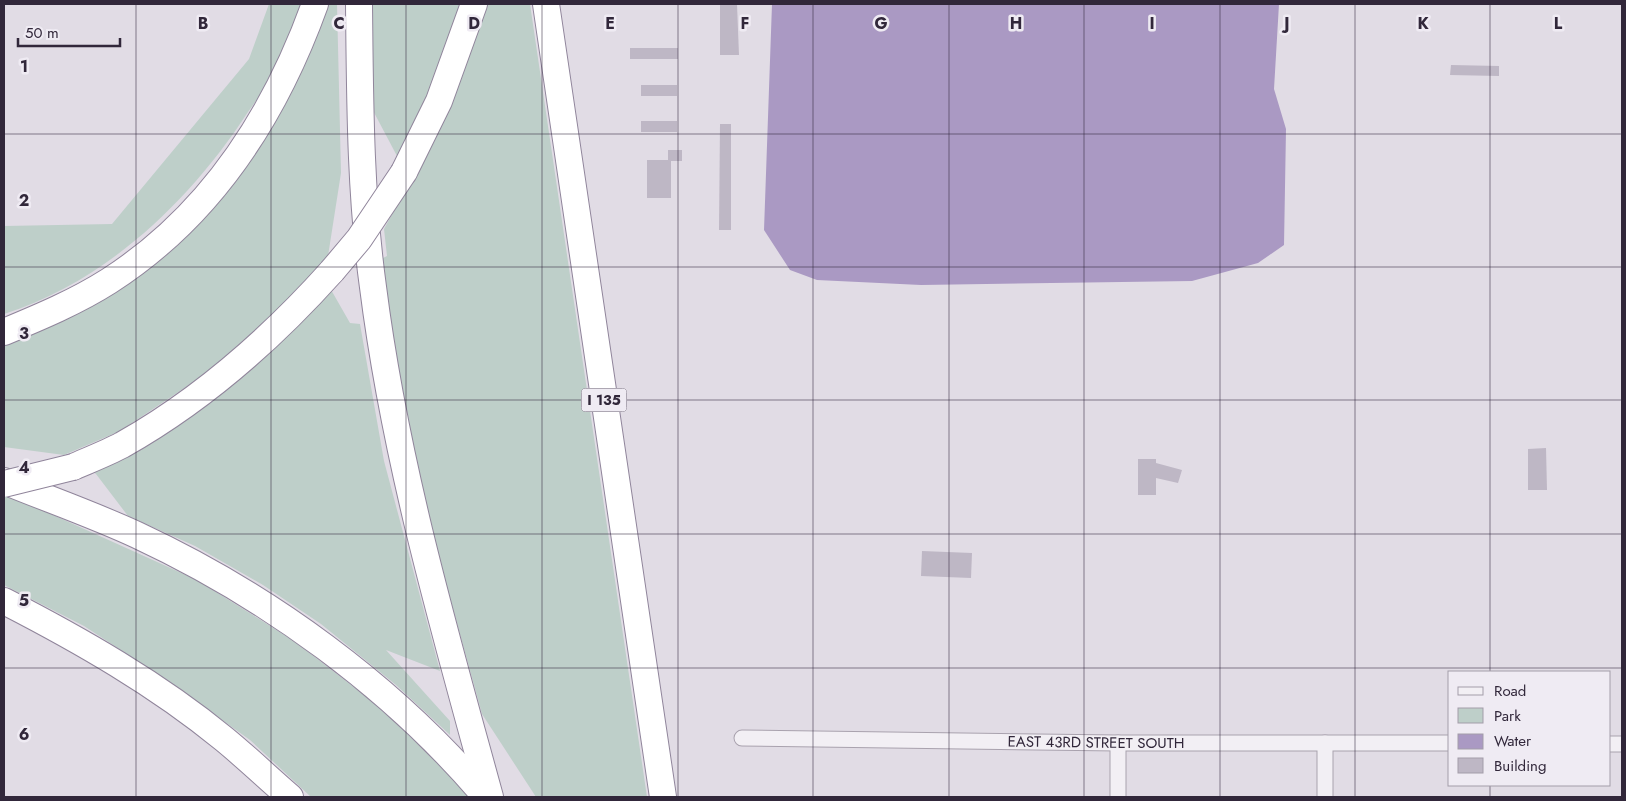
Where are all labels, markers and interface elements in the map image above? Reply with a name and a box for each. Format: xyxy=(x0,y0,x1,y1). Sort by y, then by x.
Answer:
text: B xyxy=(198,12,208,35)
text: C xyxy=(333,12,345,35)
text: D xyxy=(468,12,480,35)
text: E xyxy=(605,12,615,35)
text: F xyxy=(741,12,749,35)
text: G xyxy=(874,12,888,35)
text: H xyxy=(1010,12,1022,35)
text: I xyxy=(1149,12,1155,35)
text: J xyxy=(1281,12,1290,35)
text: K xyxy=(1417,12,1429,35)
text: L xyxy=(1554,12,1563,35)
scale bar xyxy=(18,15,120,47)
text: 50 m xyxy=(25,22,59,44)
text: 1 xyxy=(20,55,28,78)
text: 2 xyxy=(19,189,29,212)
text: 3 xyxy=(19,322,29,345)
road number: I 135 xyxy=(582,388,626,412)
text: 4 xyxy=(18,456,30,479)
text: 5 xyxy=(19,589,29,612)
legend xyxy=(1448,671,1611,786)
text: Road xyxy=(1494,680,1526,702)
text: Park xyxy=(1494,705,1521,727)
text: 6 xyxy=(19,723,29,746)
text: Water xyxy=(1494,730,1532,752)
street label: EAST 43RD STREET SOUTH xyxy=(1007,731,1184,754)
text: Building xyxy=(1494,755,1546,777)

